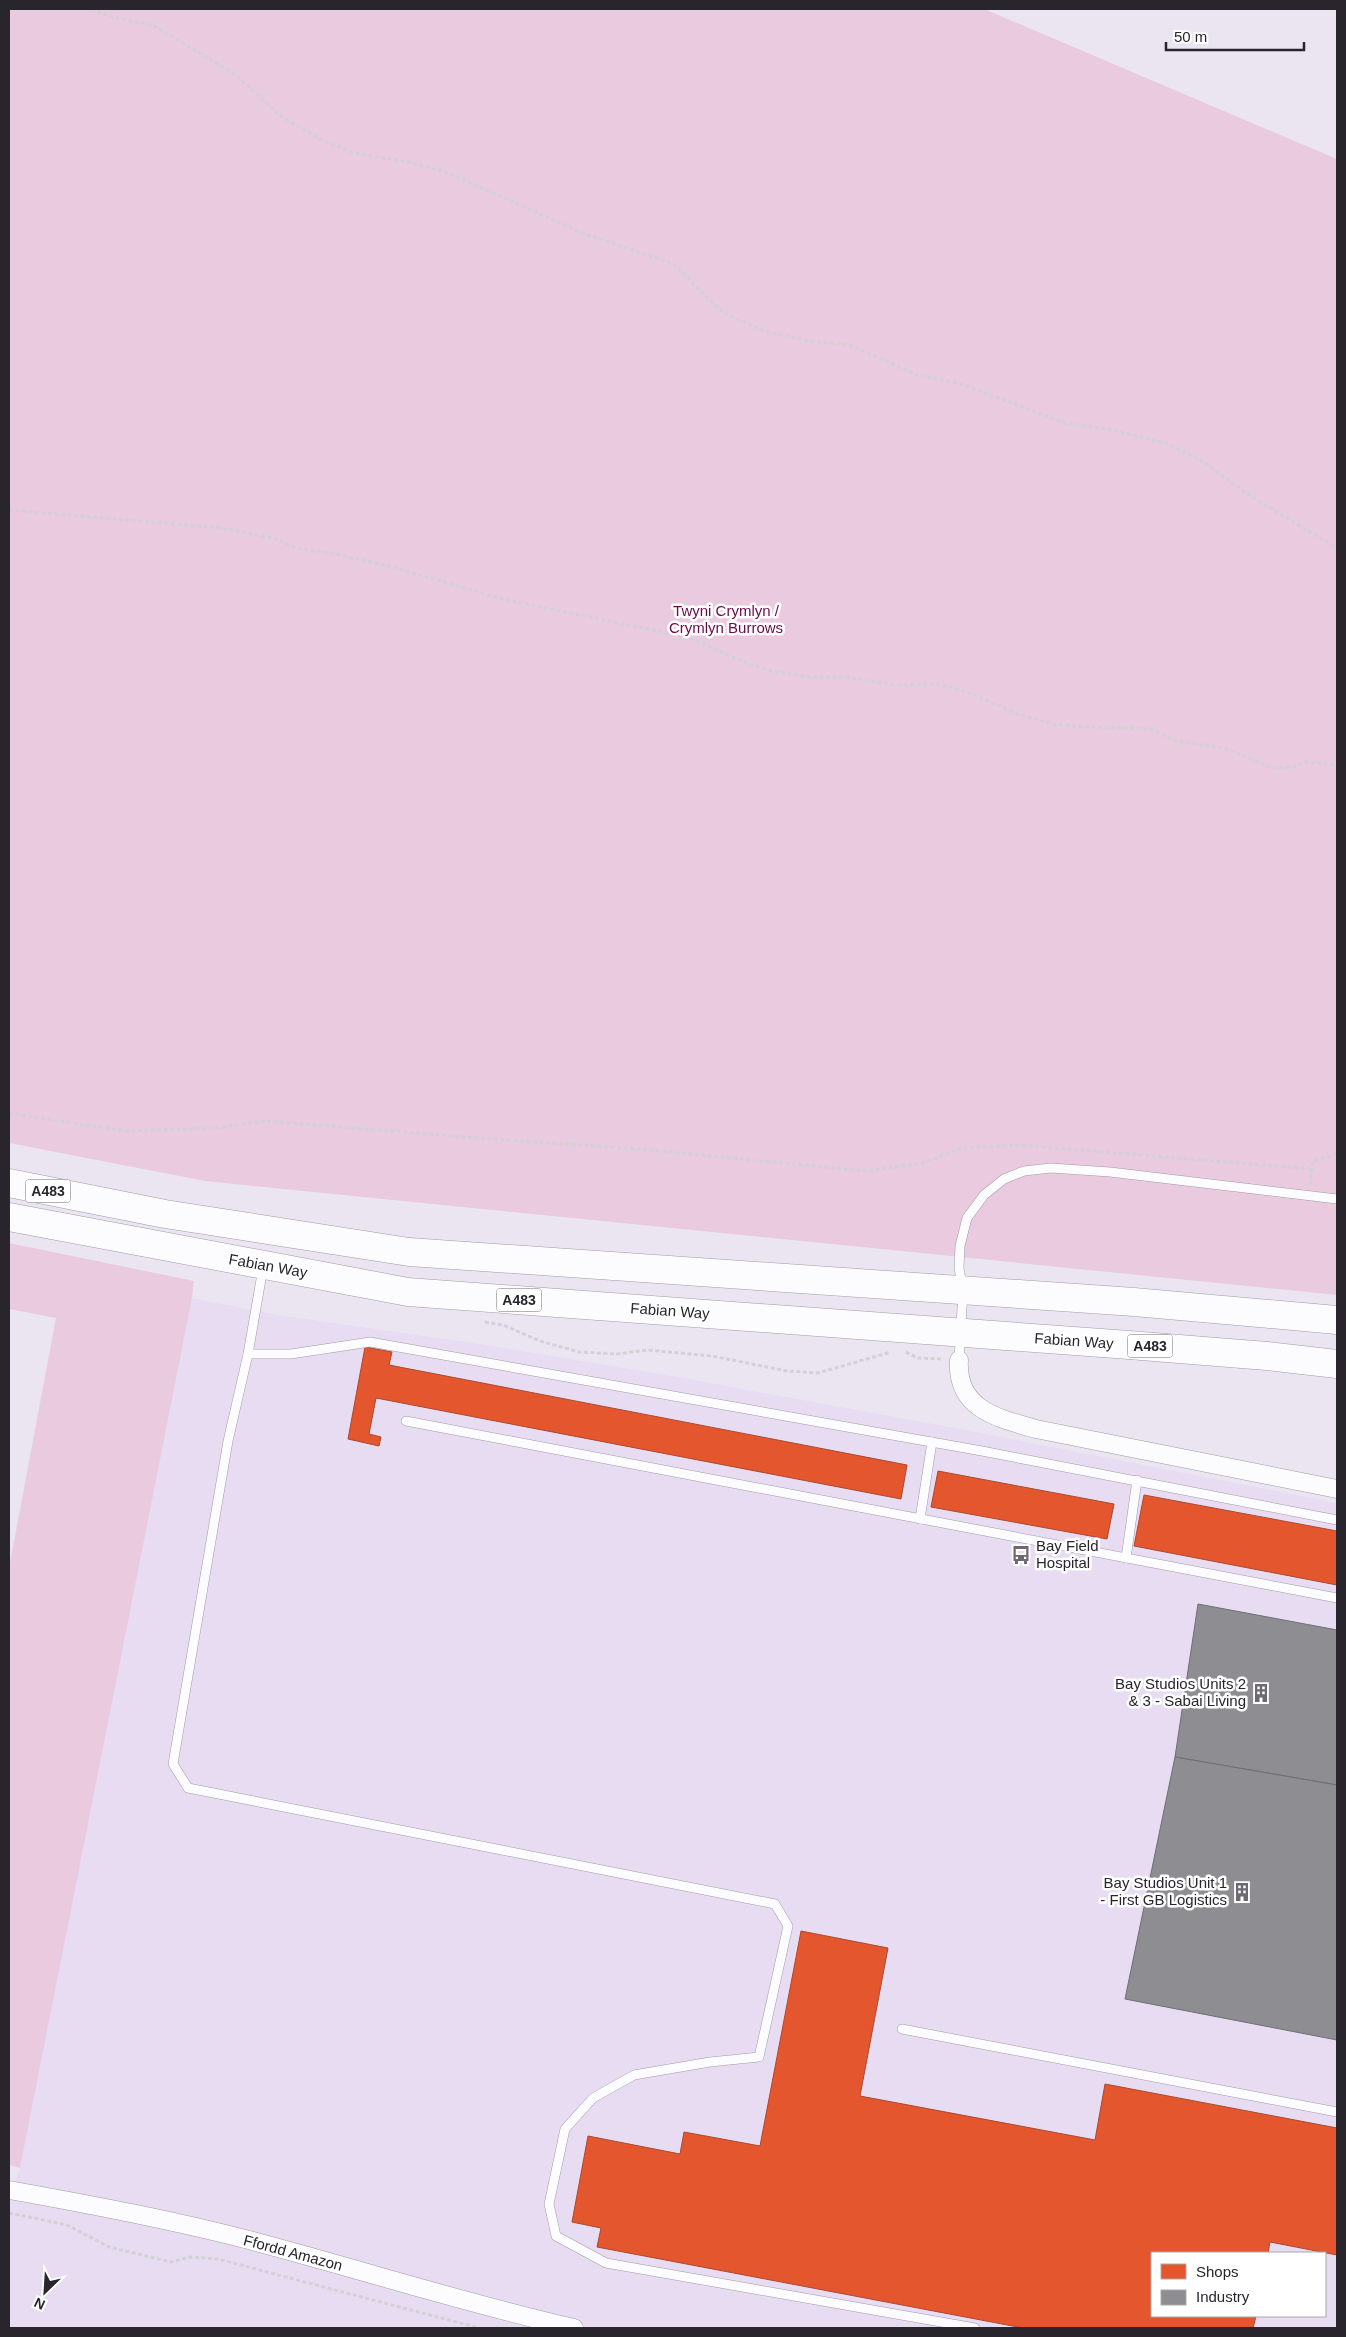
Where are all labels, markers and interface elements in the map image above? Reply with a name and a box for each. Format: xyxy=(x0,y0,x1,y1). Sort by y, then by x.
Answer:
scale bar xyxy=(1166,20,1304,52)
text: 50 m xyxy=(1174,28,1207,45)
park label: Twyni Crymlyn / Crymlyn Burrows xyxy=(669,602,783,636)
road number: A483 xyxy=(26,1180,70,1202)
street label: Fabian Way xyxy=(227,1250,309,1281)
road number: A483 xyxy=(496,1288,542,1312)
street label: Fabian Way xyxy=(630,1299,711,1322)
street label: Fabian Way xyxy=(1034,1329,1115,1352)
road number: A483 xyxy=(1128,1334,1172,1358)
place label: Bay Field Hospital xyxy=(1036,1537,1099,1571)
bus stop icon: Bay Field Hospital xyxy=(1010,1544,1032,1566)
place label: Bay Studios Units 2 & 3 - Sabai Living xyxy=(1115,1675,1246,1709)
building icon: Bay Studios Units 2 & 3 - Sabai Living xyxy=(1250,1682,1272,1704)
place label: Bay Studios Unit 1 - First GB Logistics xyxy=(1100,1874,1227,1908)
building icon: Bay Studios Unit 1 - First GB Logistics xyxy=(1231,1881,1253,1903)
street label: Ffordd Amazon xyxy=(242,2231,344,2274)
legend xyxy=(1151,2252,1326,2317)
text: Shops xyxy=(1196,2263,1239,2280)
north arrow xyxy=(20,2267,70,2317)
text: Industry xyxy=(1196,2288,1250,2305)
text: N xyxy=(32,2294,47,2313)

